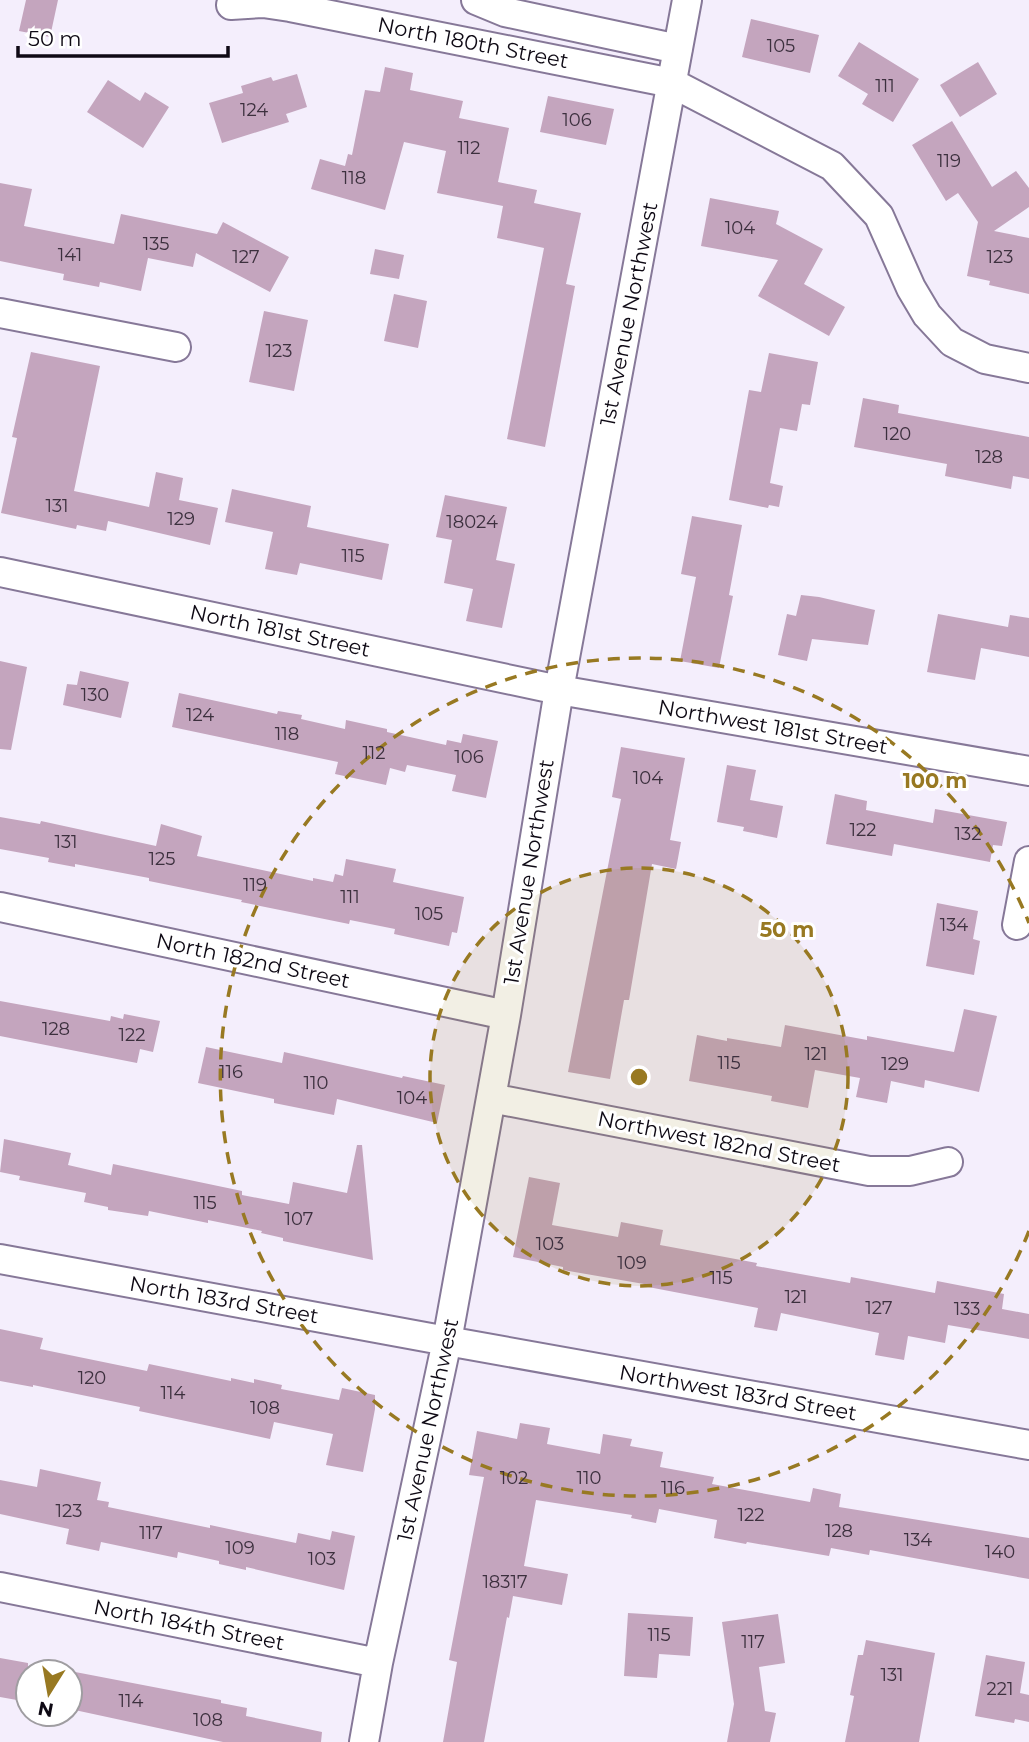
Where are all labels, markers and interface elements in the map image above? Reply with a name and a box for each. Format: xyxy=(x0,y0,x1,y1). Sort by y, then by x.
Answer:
street label: North 180th Street xyxy=(375,12,571,73)
scale bar xyxy=(18,14,228,58)
text: 50 m xyxy=(28,26,82,51)
house number: 105 xyxy=(767,35,795,57)
house number: 111 xyxy=(875,75,895,97)
house number: 124 xyxy=(240,99,268,121)
house number: 106 xyxy=(562,109,592,131)
house number: 112 xyxy=(457,137,481,159)
house number: 119 xyxy=(937,150,961,172)
house number: 118 xyxy=(342,167,366,189)
street label: 1st Avenue Northwest xyxy=(595,200,663,428)
house number: 104 xyxy=(725,217,755,239)
house number: 135 xyxy=(143,233,169,255)
house number: 141 xyxy=(58,244,82,266)
house number: 127 xyxy=(232,246,260,268)
house number: 123 xyxy=(987,246,1013,268)
house number: 123 xyxy=(266,340,292,362)
house number: 120 xyxy=(883,423,911,445)
house number: 128 xyxy=(975,446,1003,468)
house number: 131 xyxy=(45,495,69,517)
house number: 129 xyxy=(167,508,195,530)
house number: 18024 xyxy=(446,511,498,533)
house number: 115 xyxy=(341,545,365,567)
street label: North 181st Street xyxy=(188,599,372,662)
house number: 130 xyxy=(81,684,109,706)
street label: Northwest 181st Street xyxy=(656,694,890,759)
house number: 124 xyxy=(186,704,214,726)
house number: 118 xyxy=(275,723,299,745)
house number: 112 xyxy=(362,742,386,764)
house number: 106 xyxy=(454,746,484,768)
street label: 1st Avenue Northwest xyxy=(498,758,559,986)
house number: 104 xyxy=(633,767,663,789)
text: 100 m xyxy=(903,768,967,793)
house number: 122 xyxy=(850,819,876,841)
house number: 132 xyxy=(955,823,981,845)
house number: 131 xyxy=(54,831,78,853)
house number: 125 xyxy=(149,848,175,870)
house number: 119 xyxy=(243,874,267,896)
house number: 111 xyxy=(340,886,360,908)
house number: 105 xyxy=(415,903,443,925)
house number: 134 xyxy=(940,914,968,936)
text: 50 m xyxy=(760,917,814,942)
street label: North 182nd Street xyxy=(154,928,352,993)
house number: 128 xyxy=(42,1018,70,1040)
house number: 122 xyxy=(119,1024,145,1046)
house number: 121 xyxy=(804,1043,828,1065)
house number: 115 xyxy=(717,1052,741,1074)
house number: 129 xyxy=(881,1053,909,1075)
house number: 116 xyxy=(219,1061,243,1083)
centre of rings xyxy=(627,1065,651,1089)
house number: 110 xyxy=(304,1072,328,1094)
house number: 104 xyxy=(397,1087,427,1109)
street label: Northwest 182nd Street xyxy=(596,1106,843,1177)
house number: 115 xyxy=(193,1192,217,1214)
house number: 107 xyxy=(285,1208,313,1230)
house number: 103 xyxy=(536,1233,564,1255)
house number: 109 xyxy=(617,1252,647,1274)
house number: 115 xyxy=(709,1267,733,1289)
street label: North 183rd Street xyxy=(128,1271,321,1328)
house number: 121 xyxy=(784,1286,808,1308)
house number: 127 xyxy=(865,1297,893,1319)
house number: 133 xyxy=(954,1298,980,1320)
street label: 1st Avenue Northwest xyxy=(392,1316,463,1544)
street label: Northwest 183rd Street xyxy=(617,1359,859,1426)
house number: 120 xyxy=(78,1367,106,1389)
house number: 114 xyxy=(161,1382,186,1404)
house number: 108 xyxy=(250,1397,280,1419)
house number: 102 xyxy=(500,1467,528,1489)
house number: 110 xyxy=(577,1467,601,1489)
house number: 116 xyxy=(661,1477,685,1499)
house number: 123 xyxy=(56,1500,82,1522)
house number: 122 xyxy=(738,1504,764,1526)
house number: 128 xyxy=(825,1520,853,1542)
house number: 117 xyxy=(139,1522,163,1544)
house number: 134 xyxy=(904,1529,932,1551)
house number: 109 xyxy=(225,1537,255,1559)
house number: 140 xyxy=(985,1541,1015,1563)
house number: 103 xyxy=(308,1548,336,1570)
house number: 18317 xyxy=(482,1571,528,1593)
street label: North 184th Street xyxy=(92,1594,287,1655)
house number: 115 xyxy=(647,1624,671,1646)
house number: 117 xyxy=(741,1631,765,1653)
north arrow xyxy=(14,1658,84,1728)
house number: 131 xyxy=(880,1664,904,1686)
house number: 221 xyxy=(987,1678,1013,1700)
house number: 114 xyxy=(119,1690,144,1712)
text: N xyxy=(36,1696,56,1722)
house number: 108 xyxy=(193,1709,223,1731)

